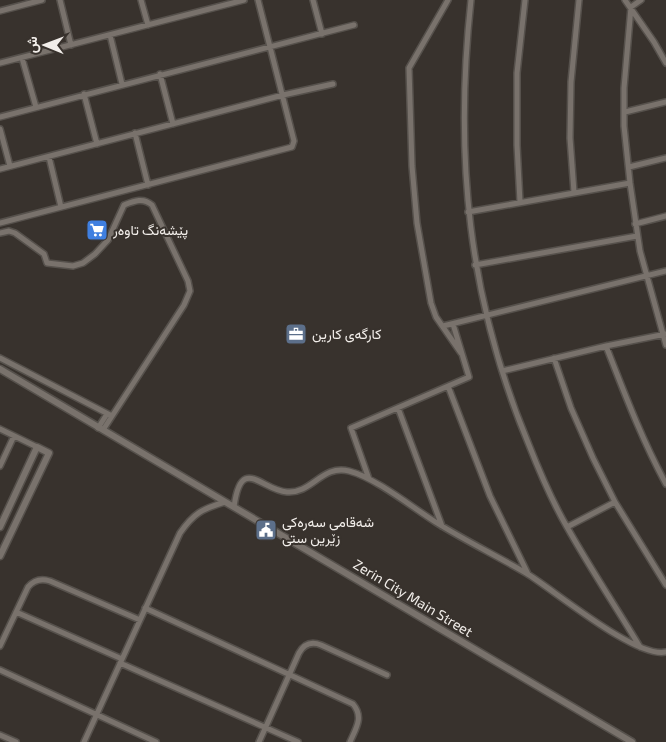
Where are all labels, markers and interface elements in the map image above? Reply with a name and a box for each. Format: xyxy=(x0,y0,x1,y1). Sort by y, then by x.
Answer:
north arrow xyxy=(20,20,70,70)
text: ش xyxy=(23,36,41,53)
supermarket icon: پێشەنگ تاوەر xyxy=(85,218,109,242)
place label: پێشەنگ تاوەر xyxy=(112,221,188,240)
office icon: کارگەی کارین xyxy=(284,322,308,346)
place label: کارگەی کارین xyxy=(312,325,381,343)
place label: شەقامی سەرەکی زێرین ستی xyxy=(282,513,374,547)
public building icon: شەقامی سەرەکی زێرین ستی xyxy=(254,518,278,542)
street label: Zerin City Main Street xyxy=(350,555,476,640)

